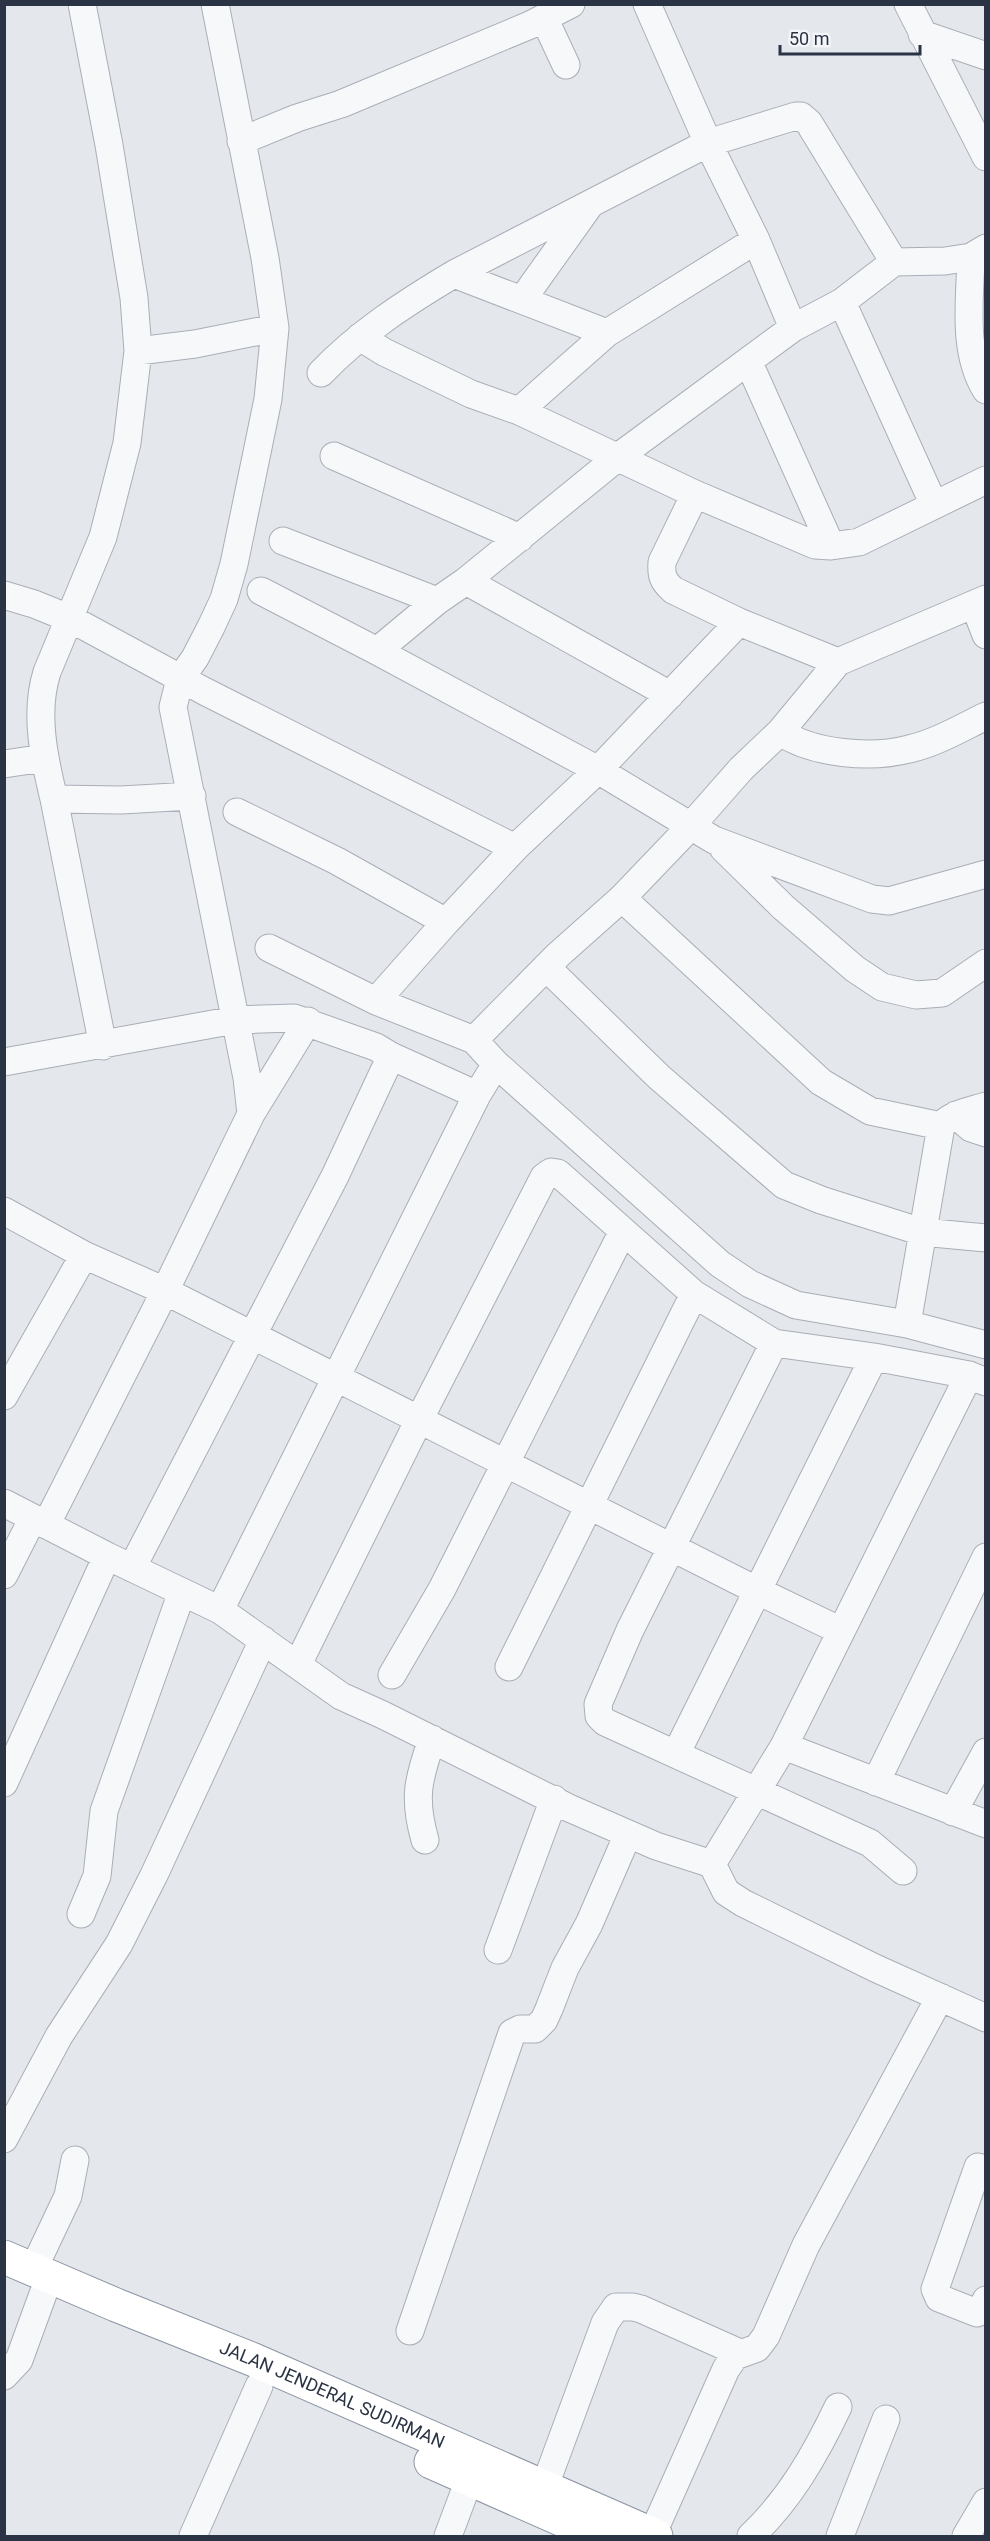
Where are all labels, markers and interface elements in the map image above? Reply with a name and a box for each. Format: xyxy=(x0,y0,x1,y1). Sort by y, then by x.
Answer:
scale bar xyxy=(780,18,920,56)
text: 50 m xyxy=(789,28,829,49)
street label: JALAN JENDERAL SUDIRMAN xyxy=(217,2336,448,2452)

